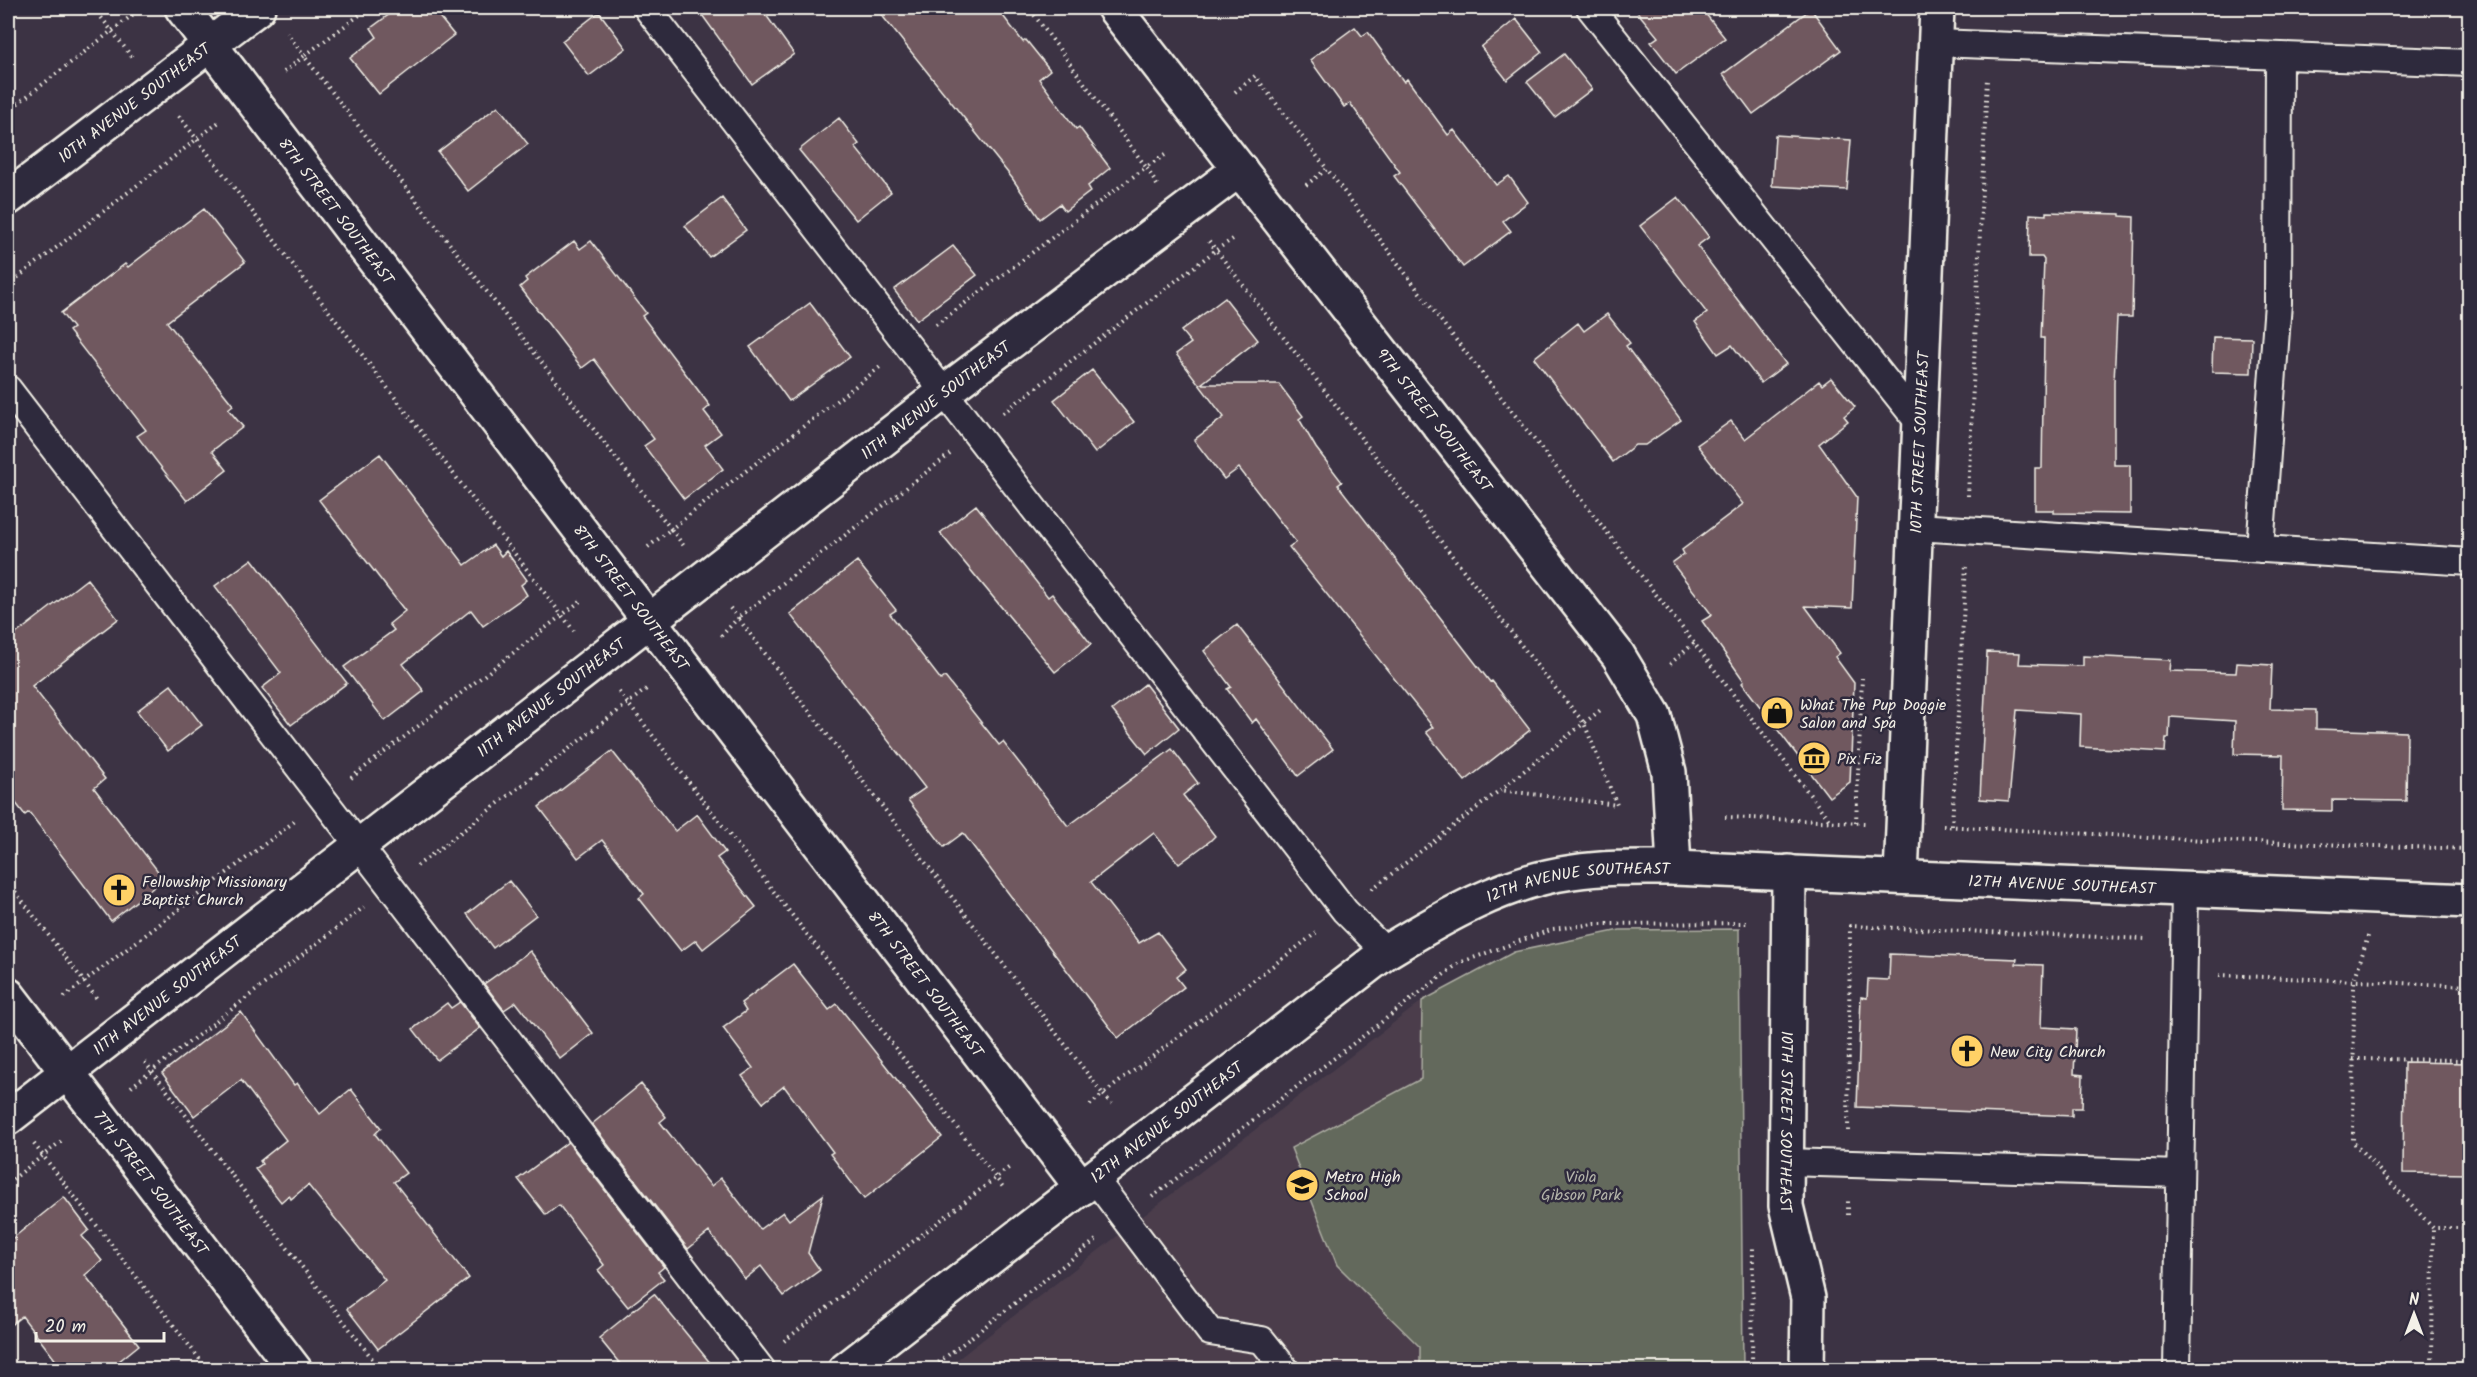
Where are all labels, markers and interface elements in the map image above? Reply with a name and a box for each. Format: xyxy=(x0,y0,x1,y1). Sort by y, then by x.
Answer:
street label: 10TH AVENUE SOUTHEAST xyxy=(53,37,217,170)
street label: 8TH STREET SOUTHEAST xyxy=(271,133,401,292)
street label: 11TH AVENUE SOUTHEAST xyxy=(856,334,1018,466)
street label: 9TH STREET SOUTHEAST xyxy=(1369,343,1499,499)
street label: 10TH STREET SOUTHEAST xyxy=(1904,349,1937,534)
street label: 8TH STREET SOUTHEAST xyxy=(566,519,695,678)
street label: 11TH AVENUE SOUTHEAST xyxy=(472,631,633,764)
place label: What The Pup Doggie Salon and Spa xyxy=(1800,693,1946,736)
shop icon: What The Pup Doggie Salon and Spa xyxy=(1759,695,1795,731)
museum icon: Pix Fiz xyxy=(1796,740,1832,776)
place label: Pix Fiz xyxy=(1837,747,1882,772)
street label: 12TH AVENUE SOUTHEAST xyxy=(1482,857,1671,910)
street label: 12TH AVENUE SOUTHEAST xyxy=(1968,869,2157,902)
place label: Fellowship Missionary Baptist Church xyxy=(142,870,287,913)
church icon: Fellowship Missionary Baptist Church xyxy=(101,872,137,908)
street label: 8TH STREET SOUTHEAST xyxy=(861,906,990,1064)
street label: 11TH AVENUE SOUTHEAST xyxy=(88,929,249,1062)
street label: 10TH STREET SOUTHEAST xyxy=(1772,1031,1799,1218)
church icon: New City Church xyxy=(1949,1033,1985,1069)
place label: New City Church xyxy=(1990,1040,2106,1065)
street label: 12TH AVENUE SOUTHEAST xyxy=(1085,1055,1250,1190)
street label: 7TH STREET SOUTHEAST xyxy=(87,1106,215,1262)
place label: Metro High School xyxy=(1325,1165,1401,1208)
park label: Viola Gibson Park xyxy=(1541,1165,1621,1208)
school or university icon: Metro High School xyxy=(1284,1167,1320,1203)
north arrow xyxy=(2384,1284,2444,1344)
text: N xyxy=(2409,1288,2419,1313)
scale bar xyxy=(36,1305,164,1343)
text: 20 m xyxy=(45,1313,86,1342)

